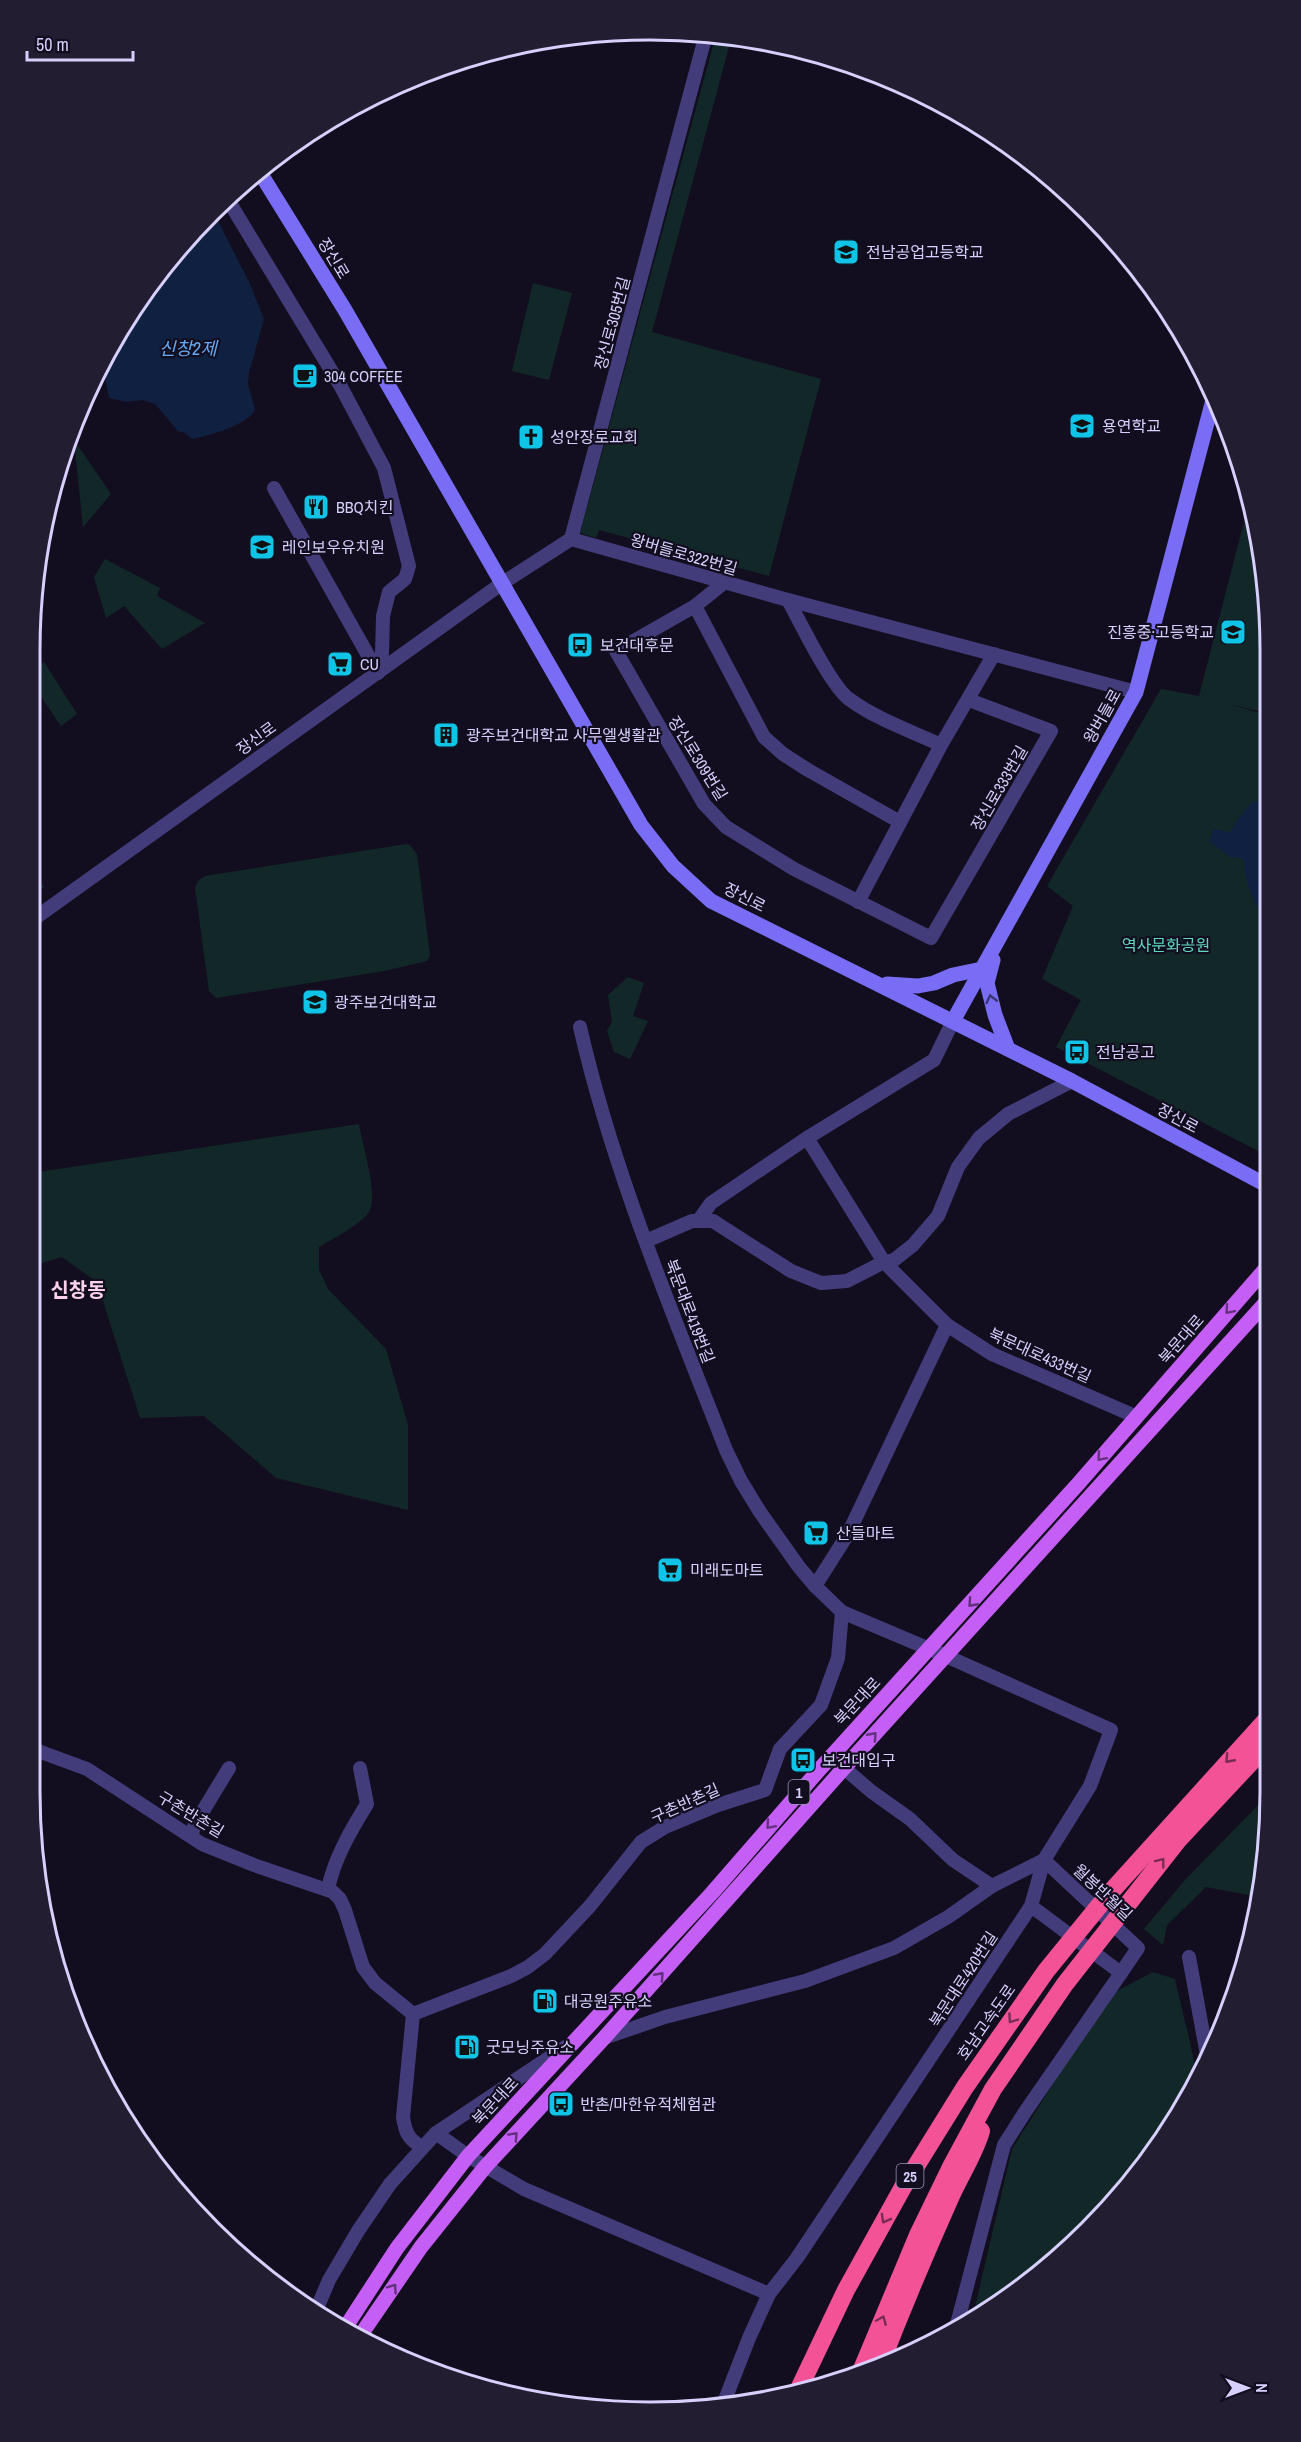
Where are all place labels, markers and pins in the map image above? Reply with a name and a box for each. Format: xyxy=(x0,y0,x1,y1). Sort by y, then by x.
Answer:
school or university icon: 전남공업고등학교 xyxy=(831,237,861,267)
place label: 전남공업고등학교 xyxy=(866,241,984,263)
cafe icon: 304 COFFEE xyxy=(290,361,320,391)
place label: 304 COFFEE xyxy=(324,365,403,387)
school or university icon: 용연학교 xyxy=(1067,411,1097,441)
place label: 용연학교 xyxy=(1102,415,1161,437)
church icon: 성안장로교회 xyxy=(516,422,546,452)
place label: 성안장로교회 xyxy=(550,426,638,448)
restaurant icon: BBQ치킨 xyxy=(301,492,331,522)
place label: BBQ치킨 xyxy=(336,496,393,518)
school or university icon: 레인보우유치원 xyxy=(247,532,277,562)
place label: 레인보우유치원 xyxy=(282,536,385,558)
school or university icon: 진흥중·고등학교 xyxy=(1218,617,1248,647)
place label: 진흥중·고등학교 xyxy=(1107,621,1214,643)
bus stop icon: 보건대후문 xyxy=(565,630,595,660)
place label: 보건대후문 xyxy=(600,634,674,656)
supermarket icon: CU xyxy=(325,649,355,679)
place label: CU xyxy=(360,653,379,675)
building icon: 광주보건대학교 사무엘생활관 xyxy=(431,720,461,750)
place label: 광주보건대학교 사무엘생활관 xyxy=(466,724,661,746)
school or university icon: 광주보건대학교 xyxy=(300,987,330,1017)
place label: 광주보건대학교 xyxy=(334,991,437,1013)
bus stop icon: 전남공고 xyxy=(1062,1037,1092,1067)
place label: 전남공고 xyxy=(1096,1041,1155,1063)
supermarket icon: 산들마트 xyxy=(801,1518,831,1548)
place label: 산들마트 xyxy=(836,1522,895,1544)
supermarket icon: 미래도마트 xyxy=(655,1555,685,1585)
place label: 미래도마트 xyxy=(690,1559,764,1581)
bus stop icon: 보건대입구 xyxy=(788,1745,818,1775)
place label: 보건대입구 xyxy=(822,1749,896,1771)
fuel station icon: 대공원주유소 xyxy=(530,1986,560,2016)
place label: 대공원주유소 xyxy=(564,1990,652,2012)
fuel station icon: 굿모닝주유소 xyxy=(452,2032,482,2062)
place label: 굿모닝주유소 xyxy=(486,2036,574,2058)
bus stop icon: 반촌/마한유적체험관 xyxy=(546,2089,576,2119)
place label: 반촌/마한유적체험관 xyxy=(580,2093,716,2115)

